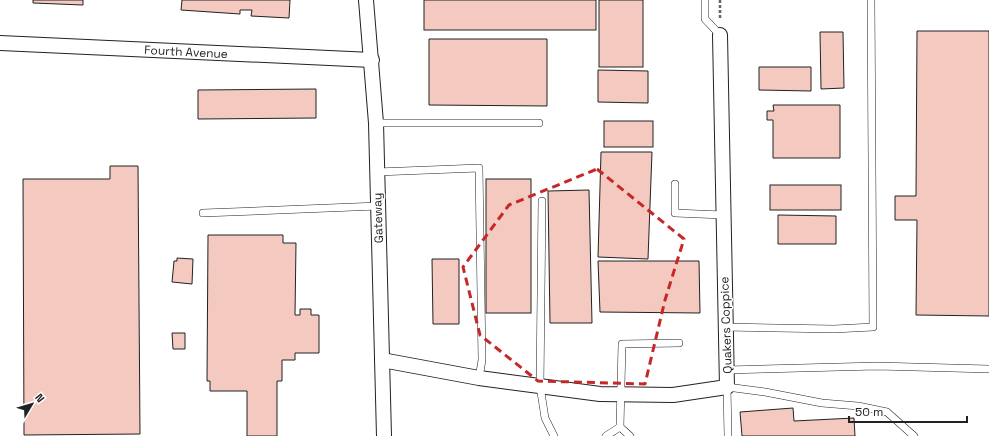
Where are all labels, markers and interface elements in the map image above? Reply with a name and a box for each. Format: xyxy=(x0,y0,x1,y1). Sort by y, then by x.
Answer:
street label: Fourth Avenue xyxy=(144,42,228,62)
street label: Gateway xyxy=(369,193,387,243)
street label: Quakers Coppice xyxy=(716,276,736,374)
north arrow xyxy=(12,384,52,424)
text: N xyxy=(32,391,48,405)
scale bar xyxy=(849,398,967,424)
text: 50 m xyxy=(855,404,883,420)

